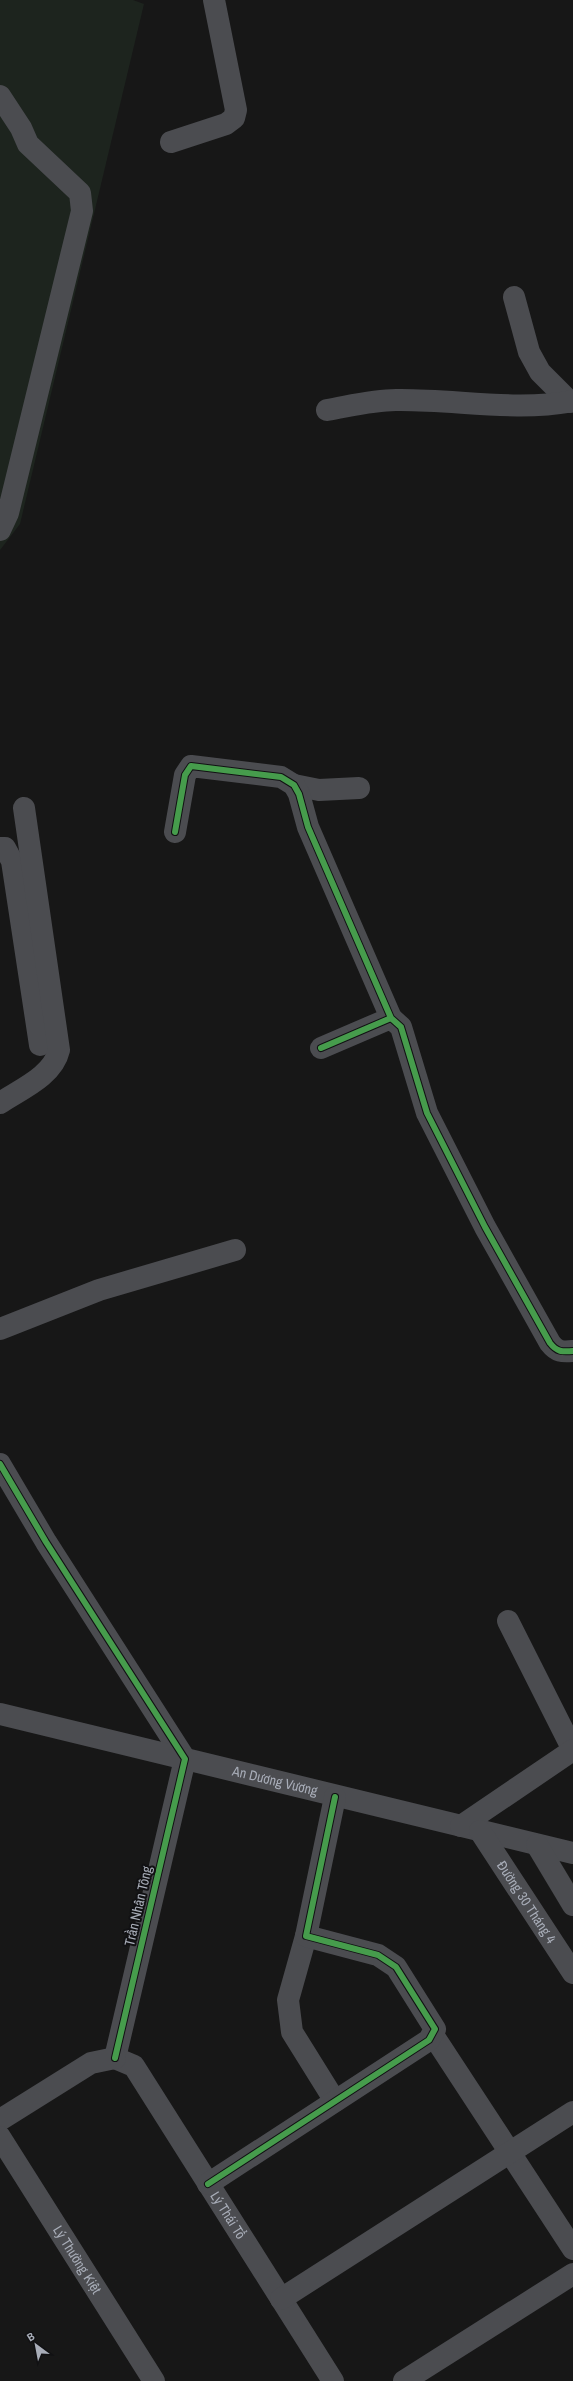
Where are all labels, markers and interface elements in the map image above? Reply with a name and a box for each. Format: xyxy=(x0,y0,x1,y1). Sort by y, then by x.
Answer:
street label: An Dương Vương xyxy=(230,1761,320,1800)
street label: Đường 30 Tháng 4 xyxy=(493,1857,560,1947)
street label: Trần Nhân Tông xyxy=(120,1864,156,1948)
street label: Lý Thái Tổ xyxy=(206,2188,250,2242)
street label: Lý Thường Kiệt xyxy=(49,2222,106,2297)
north arrow xyxy=(16,2325,56,2365)
text: B xyxy=(24,2329,38,2344)

